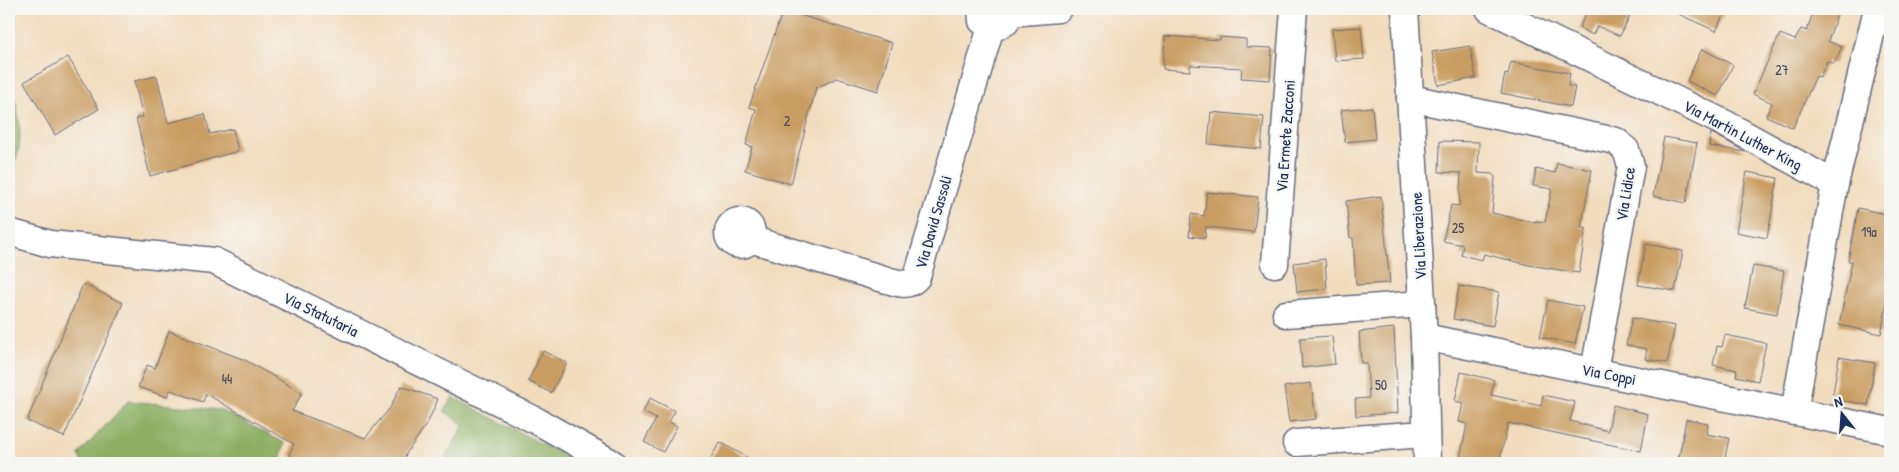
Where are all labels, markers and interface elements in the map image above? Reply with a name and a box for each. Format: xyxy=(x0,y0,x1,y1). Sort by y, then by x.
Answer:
house number: 27 xyxy=(1775,60,1789,79)
street label: Via Ermete Zacconi xyxy=(1270,79,1300,193)
street label: Via Martin Luther King xyxy=(1680,94,1806,176)
house number: 2 xyxy=(784,111,791,130)
street label: Via Lidice xyxy=(1610,165,1640,223)
street label: Via David Sassoli xyxy=(909,173,957,271)
street label: Via Liberazione xyxy=(1405,191,1431,280)
house number: 25 xyxy=(1452,218,1464,237)
house number: 19a xyxy=(1861,222,1877,241)
street label: Via Statutaria xyxy=(280,286,362,342)
street label: Via Coppi xyxy=(1580,358,1638,390)
house number: 44 xyxy=(222,369,232,388)
house number: 50 xyxy=(1375,375,1387,394)
north arrow xyxy=(1816,390,1866,440)
text: N xyxy=(1832,391,1845,411)

